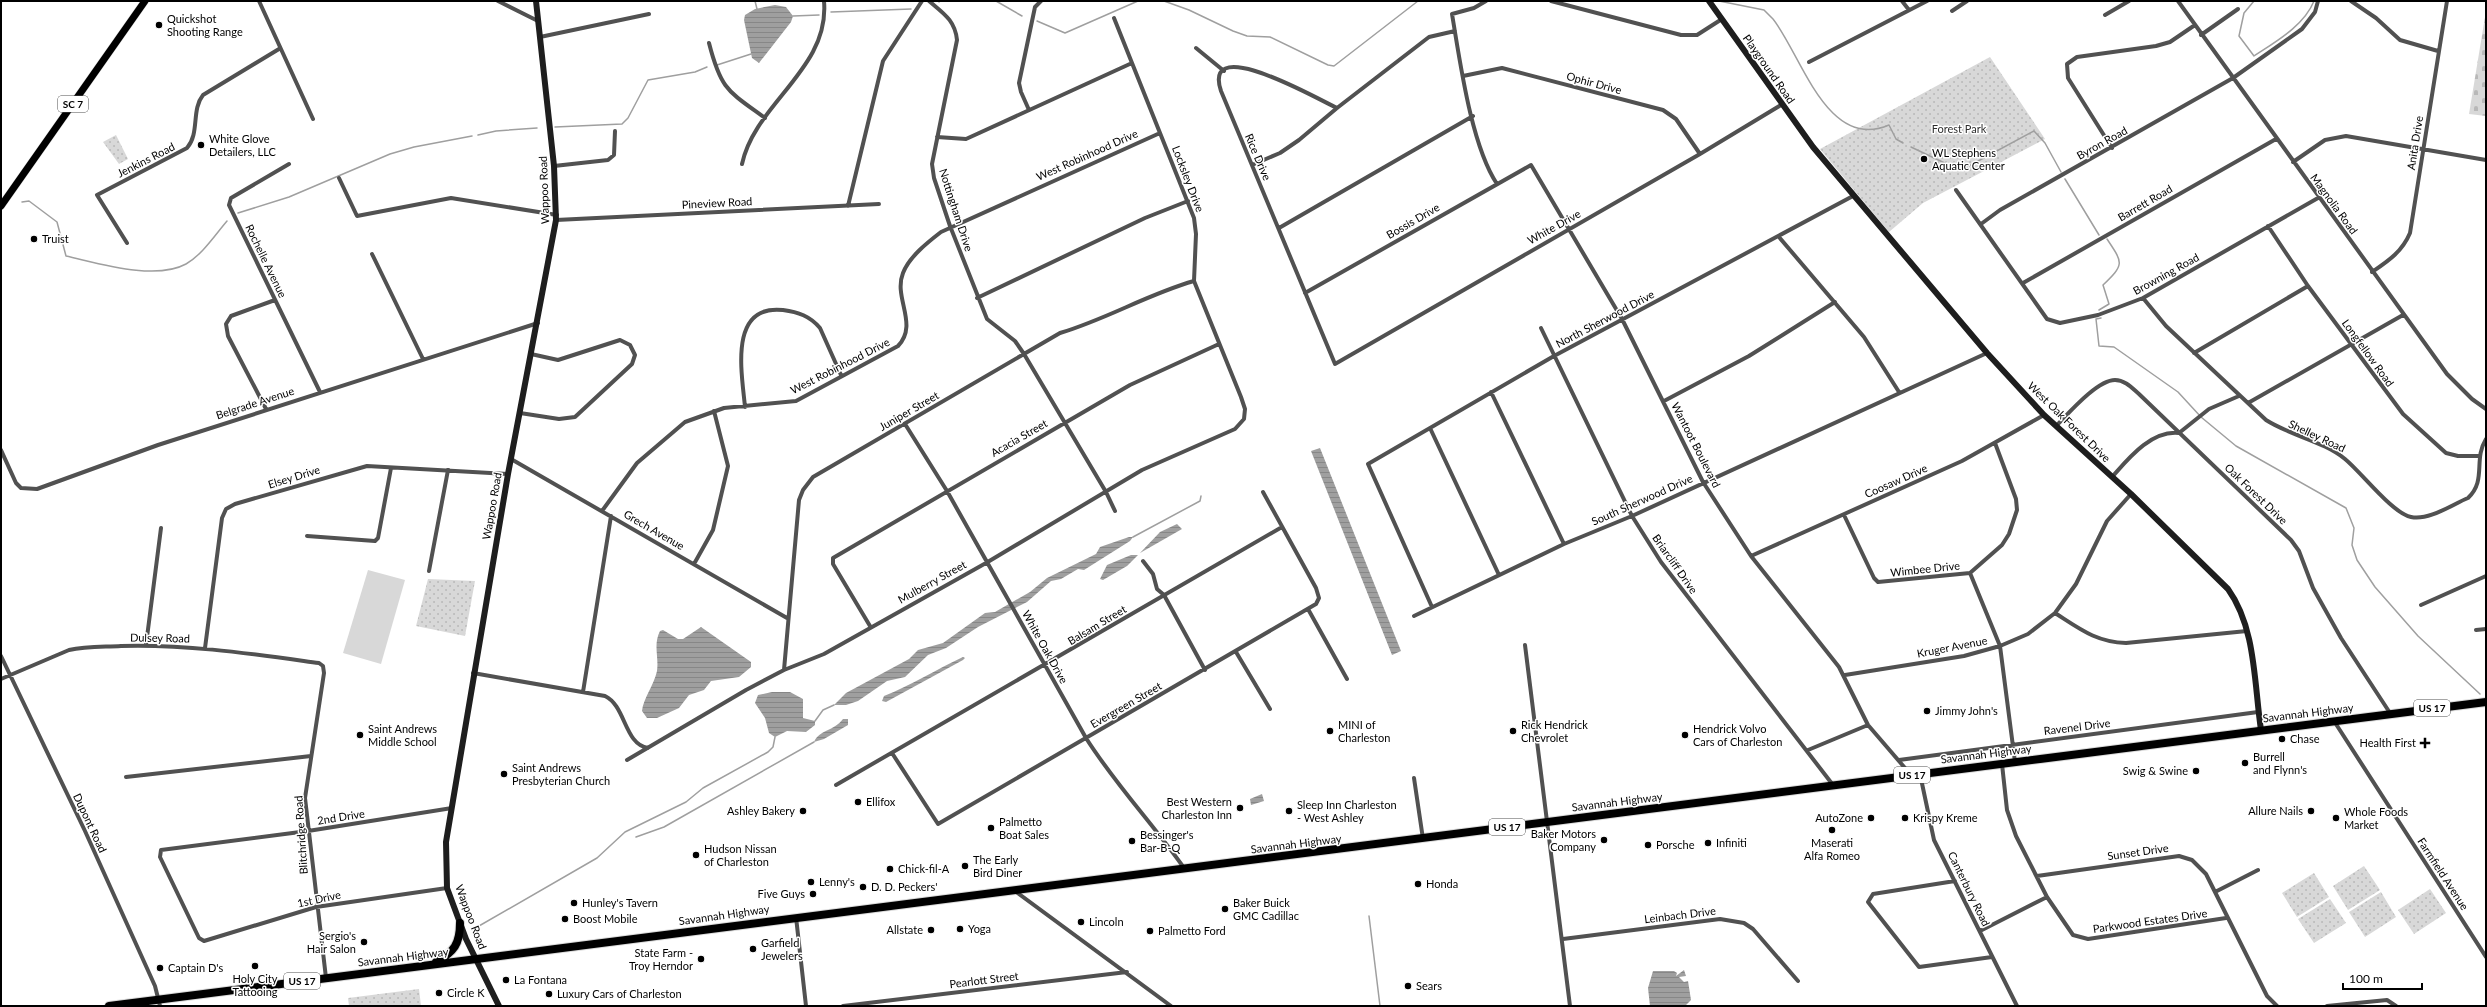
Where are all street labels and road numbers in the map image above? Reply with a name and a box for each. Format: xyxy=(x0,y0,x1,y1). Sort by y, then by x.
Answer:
street label: Playground Road xyxy=(1741,32,1798,106)
street label: Ophir Drive xyxy=(1565,69,1623,96)
road number: SC 7 xyxy=(58,96,88,112)
street label: Anita Drive xyxy=(2404,115,2425,171)
street label: Byron Road xyxy=(2074,123,2129,162)
street label: West Robinhood Drive xyxy=(1034,126,1140,183)
street label: Rice Drive xyxy=(1243,131,1274,182)
street label: Jenkins Road xyxy=(115,140,177,180)
street label: Locksley Drive xyxy=(1170,144,1207,214)
street label: Wappoo Road xyxy=(536,156,551,224)
street label: Nottingham Drive xyxy=(937,167,976,253)
street label: Magnolia Road xyxy=(2308,171,2361,236)
street label: Barrett Road xyxy=(2115,182,2174,223)
street label: Pineview Road xyxy=(681,194,753,211)
street label: Bossis Drive xyxy=(1384,200,1442,241)
street label: White Drive xyxy=(1525,207,1583,247)
street label: Rochelle Avenue xyxy=(243,222,290,300)
street label: Browning Road xyxy=(2130,250,2201,297)
street label: North Sherwood Drive xyxy=(1553,287,1656,350)
street label: Longfellow Road xyxy=(2340,317,2397,389)
street label: West Robinhood Drive xyxy=(788,335,892,396)
street label: West Oak Forest Drive xyxy=(2025,379,2114,465)
street label: Belgrade Avenue xyxy=(214,384,296,421)
street label: Juniper Street xyxy=(877,388,941,433)
street label: Wantoot Boulevard xyxy=(1669,400,1724,490)
street label: Acacia Street xyxy=(988,416,1049,459)
street label: Shelley Road xyxy=(2287,417,2348,454)
street label: Coosaw Drive xyxy=(1862,461,1929,500)
street label: Oak Forest Drive xyxy=(2222,461,2290,527)
street label: Elsey Drive xyxy=(266,462,322,491)
street label: Wappoo Road xyxy=(479,471,504,541)
street label: South Sherwood Drive xyxy=(1589,471,1695,528)
street label: Grech Avenue xyxy=(622,507,687,552)
street label: Briarcliff Drive xyxy=(1650,532,1701,596)
street label: Mulberry Street xyxy=(895,557,968,606)
street label: Wimbee Drive xyxy=(1890,558,1961,579)
street label: Balsam Street xyxy=(1065,602,1128,647)
street label: White Oak Drive xyxy=(1020,608,1071,686)
street label: Dulsey Road xyxy=(130,630,190,645)
street label: Kruger Avenue xyxy=(1916,633,1988,660)
street label: Evergreen Street xyxy=(1088,679,1164,730)
street label: Savannah Highway xyxy=(2262,700,2354,725)
road number: US 17 xyxy=(2414,700,2450,716)
street label: Ravenel Drive xyxy=(2043,716,2111,737)
street label: Savannah Highway xyxy=(1940,741,2032,766)
road number: US 17 xyxy=(1894,767,1930,783)
street label: Savannah Highway xyxy=(1571,789,1663,814)
street label: Dupont Road xyxy=(71,791,110,855)
street label: Blitchridge Road xyxy=(291,795,310,875)
street label: 2nd Drive xyxy=(316,806,366,827)
road number: US 17 xyxy=(1489,819,1525,835)
street label: Savannah Highway xyxy=(1250,831,1342,856)
street label: Farmfield Avenue xyxy=(2415,835,2472,912)
street label: Sunset Drive xyxy=(2106,841,2170,862)
street label: Canterbury Road xyxy=(1946,849,1993,928)
street label: Wappoo Road xyxy=(453,883,490,951)
street label: 1st Drive xyxy=(296,888,342,909)
street label: Savannah Highway xyxy=(678,902,770,927)
street label: Leinbach Drive xyxy=(1643,904,1717,925)
street label: Parkwood Estates Drive xyxy=(2092,906,2208,935)
street label: Savannah Highway xyxy=(357,944,449,969)
street label: Pearlott Street xyxy=(949,969,1019,990)
road number: US 17 xyxy=(284,973,320,989)

